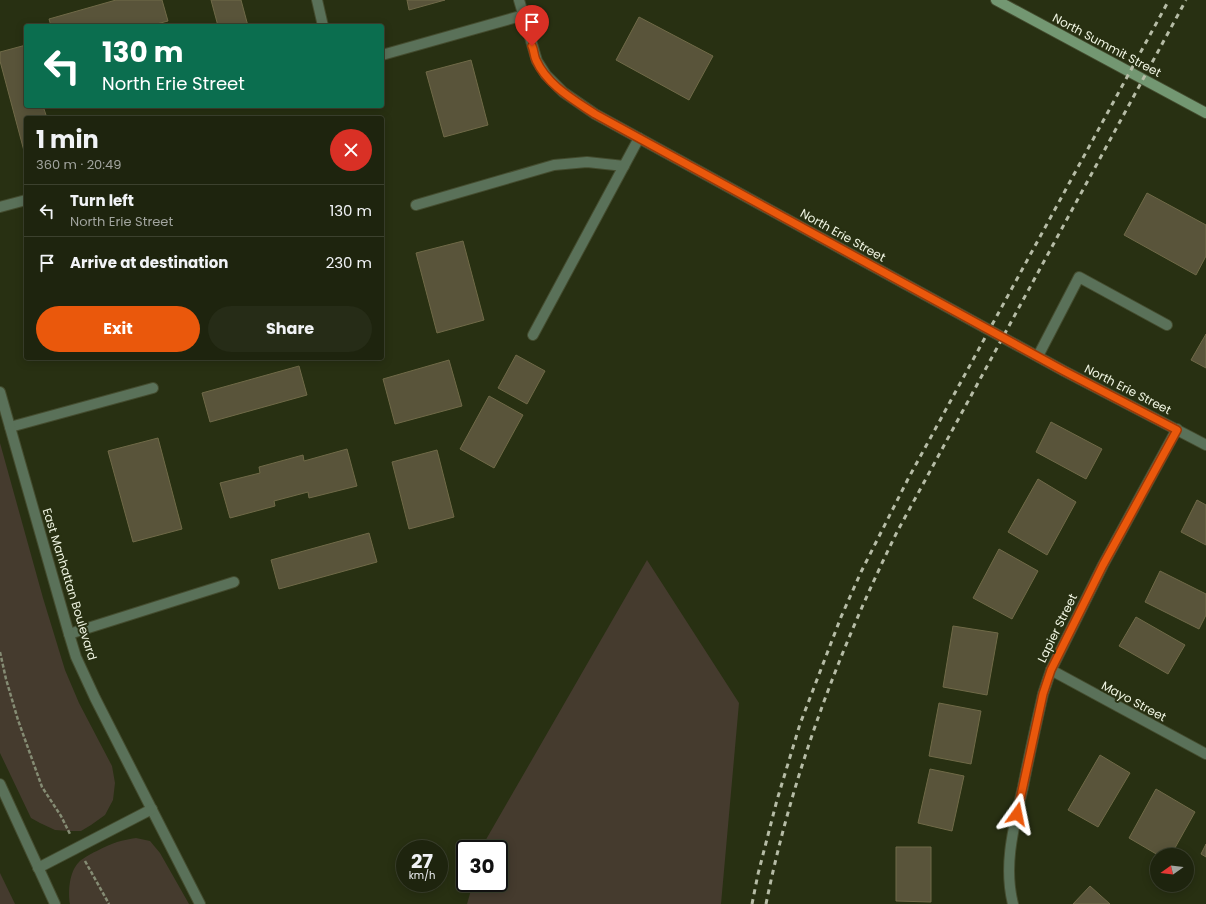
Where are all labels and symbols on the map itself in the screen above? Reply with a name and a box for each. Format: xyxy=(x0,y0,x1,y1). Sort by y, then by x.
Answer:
pin xyxy=(515,5,549,46)
street label: North Summit Street xyxy=(1050,9,1164,81)
street label: North Erie Street xyxy=(797,204,889,266)
street label: North Erie Street xyxy=(1082,360,1174,418)
street label: East Manhattan Boulevard xyxy=(39,506,101,662)
street label: Lapier Street xyxy=(1033,591,1081,665)
street label: Mayo Street xyxy=(1099,677,1169,725)
position arrow xyxy=(996,793,1038,835)
speed limit sign: 30 xyxy=(456,840,508,892)
north arrow xyxy=(1150,848,1194,892)

